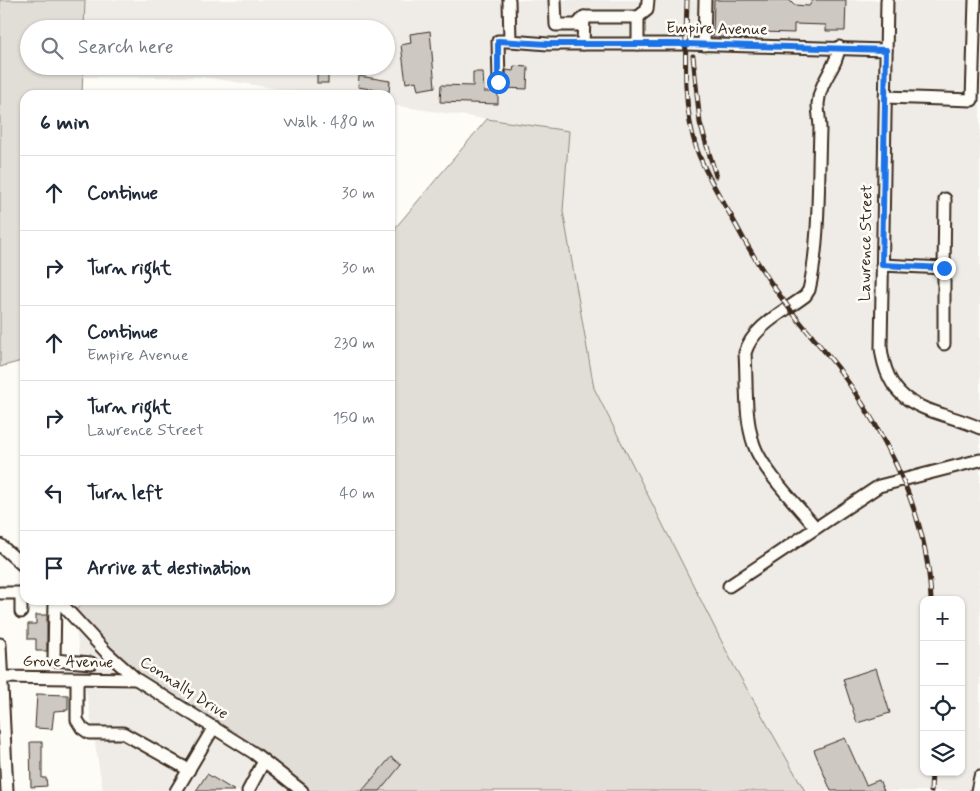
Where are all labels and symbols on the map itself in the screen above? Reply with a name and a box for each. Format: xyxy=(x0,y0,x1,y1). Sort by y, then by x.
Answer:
street label: Empire Avenue xyxy=(666,18,768,40)
route start xyxy=(487,71,510,94)
street label: Lawrence Street xyxy=(854,184,878,302)
route end xyxy=(933,257,956,280)
street label: Grove Avenue xyxy=(22,651,114,673)
street label: Connally Drive xyxy=(136,652,232,724)

